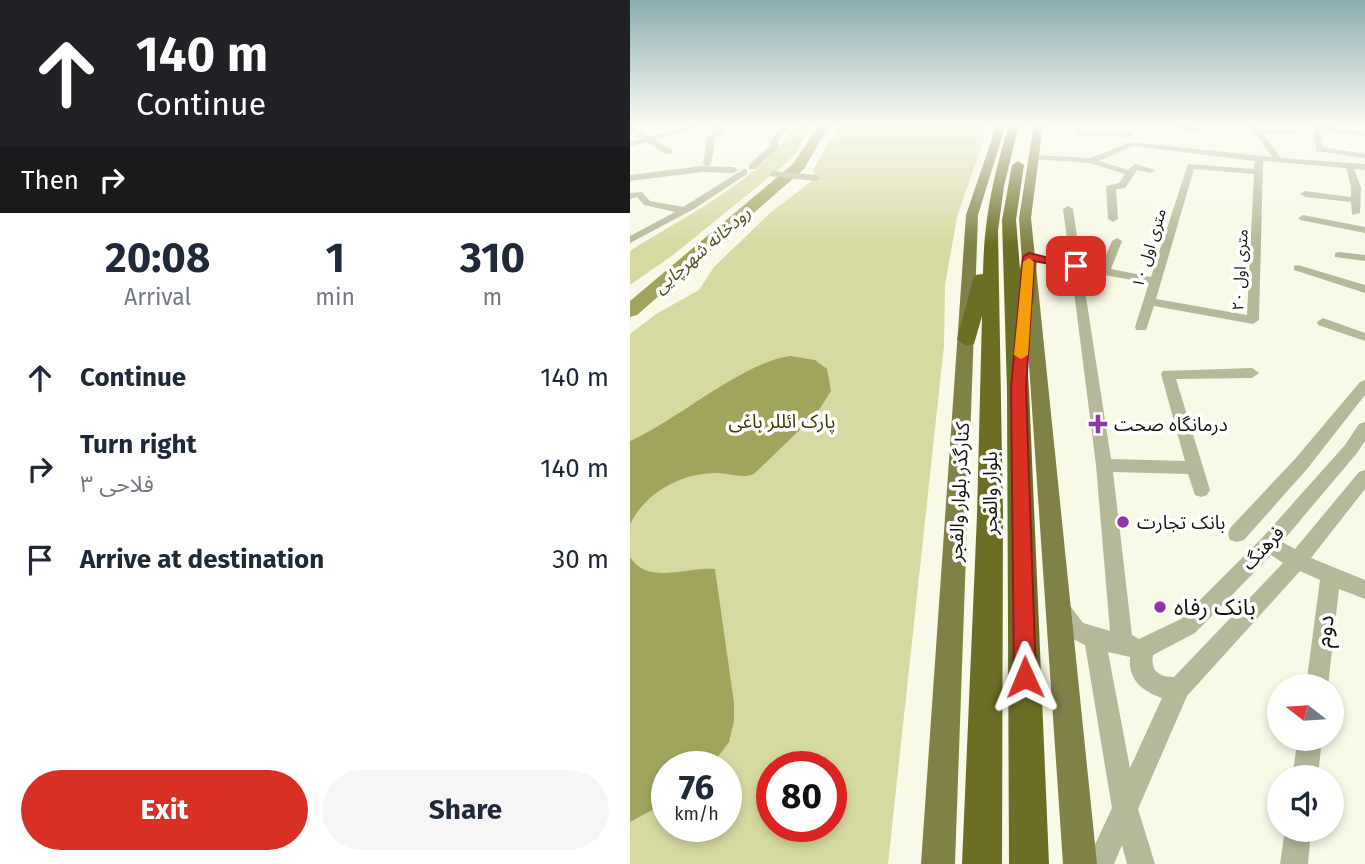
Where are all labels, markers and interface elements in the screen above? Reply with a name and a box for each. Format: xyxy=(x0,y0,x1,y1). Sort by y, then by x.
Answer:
text: 140 m xyxy=(136,25,268,84)
icon: ahead xyxy=(21,28,112,119)
text: Continue xyxy=(136,85,266,123)
icon: right xyxy=(93,161,131,199)
text: Then xyxy=(21,165,79,196)
water label: رودخانه شهرچایی xyxy=(649,202,756,299)
street label: ۱۰ متری اول xyxy=(1128,206,1171,290)
street label: ۲۰ متری اول xyxy=(1228,229,1253,311)
text: 20:08 xyxy=(105,233,210,283)
text: 1 xyxy=(325,233,345,283)
text: 310 xyxy=(460,233,525,283)
pin xyxy=(1046,236,1106,296)
icon: arrive xyxy=(1057,247,1095,285)
text: Arrival xyxy=(124,283,191,311)
text: min xyxy=(315,283,355,311)
text: m xyxy=(483,283,502,311)
icon: ahead xyxy=(21,359,59,397)
text: Continue xyxy=(80,362,186,393)
text: 140 m xyxy=(540,362,609,393)
park label: پارک ائللر باغی xyxy=(729,410,835,434)
place label: درمانگاه صحت xyxy=(1114,413,1228,436)
marker: درمانگاه صحت xyxy=(1088,414,1108,434)
street label: کنارگذر بلوار والفجر xyxy=(944,421,974,563)
text: Turn right xyxy=(80,429,197,460)
icon: right xyxy=(21,450,59,488)
street label: بلوار والفجر xyxy=(979,451,1002,536)
text: 140 m xyxy=(540,453,609,484)
text: فلاحی ۳ xyxy=(80,470,154,498)
place label: بانک تجارت xyxy=(1137,511,1225,534)
marker: بانک تجارت xyxy=(1115,514,1131,530)
street label: فرهنگ xyxy=(1237,521,1289,575)
icon: arrive xyxy=(21,541,59,579)
text: Arrive at destination xyxy=(80,544,324,575)
text: 30 m xyxy=(552,544,609,575)
place label: بانک رفاه xyxy=(1174,593,1256,621)
marker: بانک رفاه xyxy=(1152,599,1168,615)
street label: دوم xyxy=(1308,613,1344,649)
position arrow xyxy=(988,640,1062,714)
north arrow xyxy=(1267,674,1344,751)
map controls xyxy=(1267,674,1344,842)
speed limit sign: 80 xyxy=(756,751,847,842)
button: sound xyxy=(1267,765,1344,842)
text: 76 xyxy=(679,766,714,808)
button: Exit xyxy=(21,770,308,850)
button: Share xyxy=(322,770,609,850)
text: km/h xyxy=(674,803,719,825)

